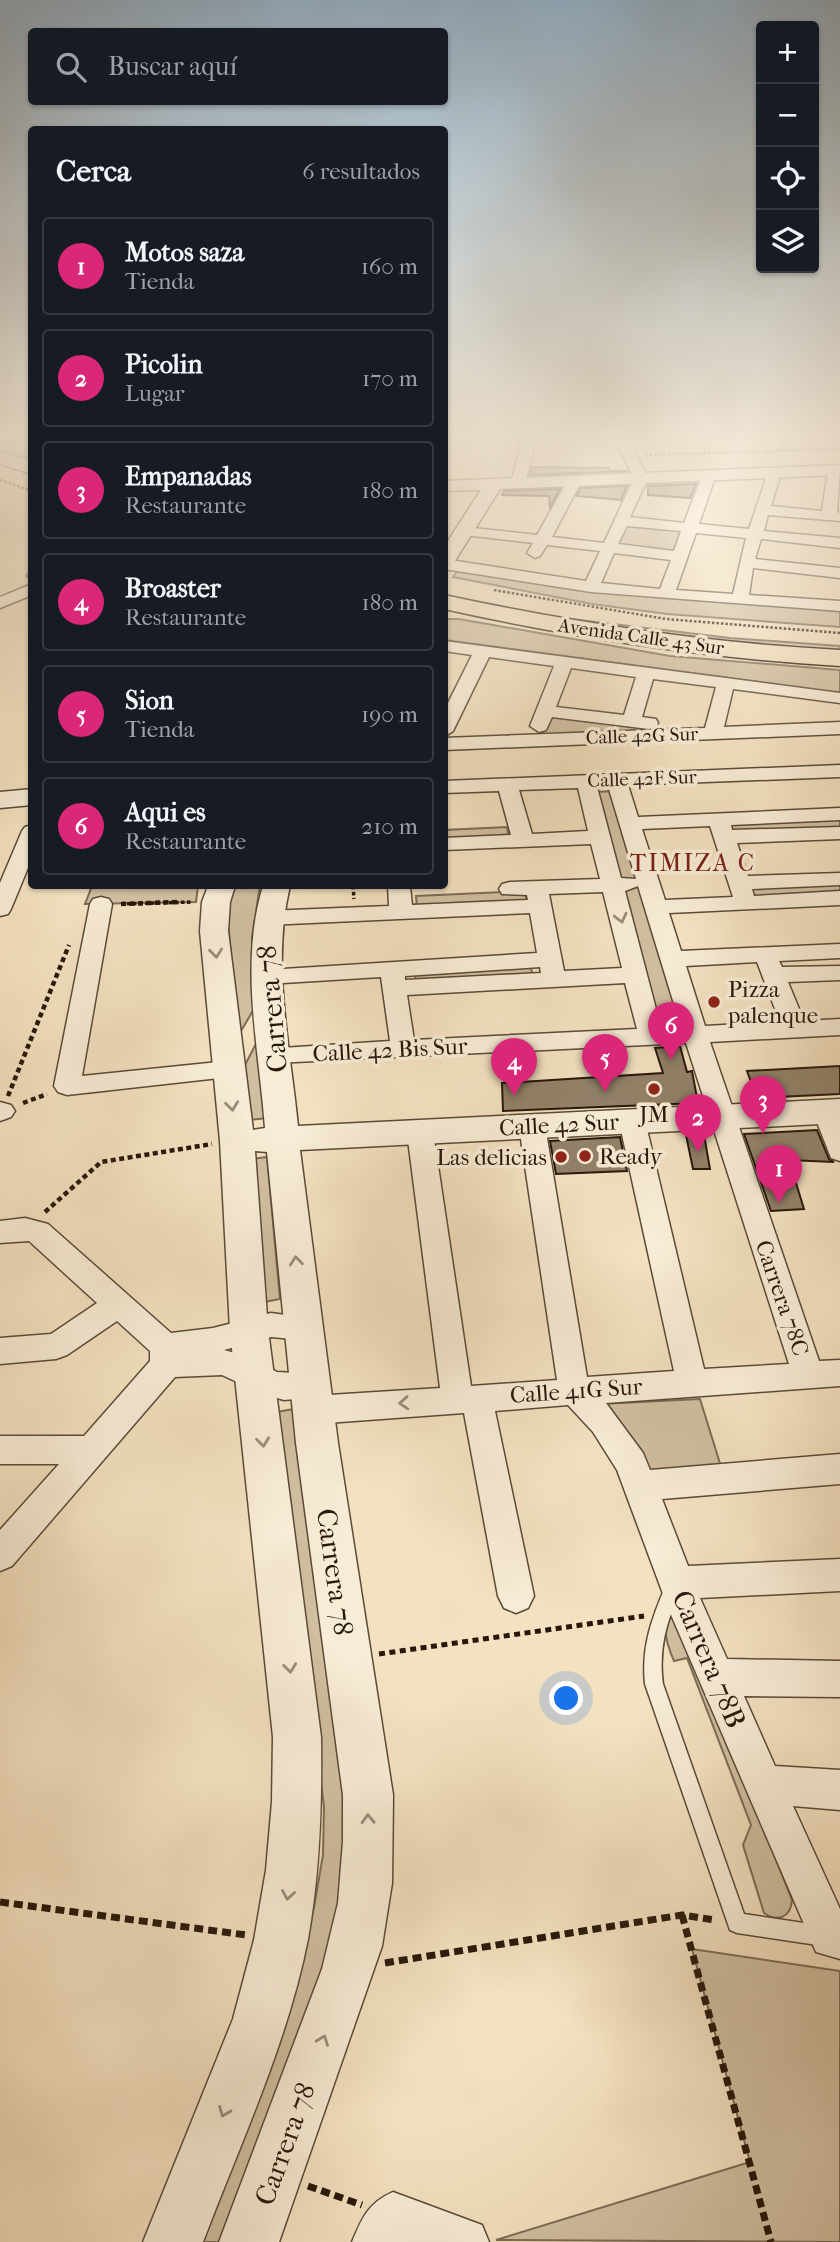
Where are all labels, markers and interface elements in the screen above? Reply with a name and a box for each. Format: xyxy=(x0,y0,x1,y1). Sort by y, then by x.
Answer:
map controls xyxy=(756,21,819,273)
button: + xyxy=(756,21,819,84)
search box xyxy=(28,28,448,105)
icon: search xyxy=(52,48,90,86)
text: Buscar aquí xyxy=(108,51,237,82)
button: − xyxy=(756,84,819,147)
button: locate xyxy=(756,147,819,210)
text: Cerca xyxy=(56,154,131,189)
text: 6 resultados xyxy=(302,158,420,185)
button: layers xyxy=(756,210,819,273)
text: Motos saza xyxy=(125,237,244,268)
text: 1 xyxy=(77,253,85,280)
text: 160 m xyxy=(361,253,418,280)
text: Tienda xyxy=(125,268,194,295)
text: Picolin xyxy=(125,349,203,380)
text: 2 xyxy=(75,365,87,392)
text: 170 m xyxy=(362,365,418,392)
text: Lugar xyxy=(125,380,185,407)
text: Empanadas xyxy=(125,461,252,492)
text: 3 xyxy=(76,477,86,504)
text: 180 m xyxy=(361,477,418,504)
text: Restaurante xyxy=(125,492,246,519)
text: Broaster xyxy=(125,573,221,604)
text: 4 xyxy=(74,589,88,616)
text: 180 m xyxy=(361,589,418,616)
text: Restaurante xyxy=(125,604,246,631)
street label: Avenida Calle 43 Sur xyxy=(556,614,726,660)
text: Sion xyxy=(125,685,174,716)
text: 5 xyxy=(76,701,86,728)
text: 190 m xyxy=(361,701,418,728)
text: Tienda xyxy=(125,716,194,743)
street label: Calle 42G Sur xyxy=(585,723,700,749)
street label: Calle 42F Sur xyxy=(587,766,698,792)
text: Aqui es xyxy=(125,797,206,828)
text: 6 xyxy=(75,813,87,840)
text: 210 m xyxy=(361,813,418,840)
text: Restaurante xyxy=(125,828,246,855)
district label: TIMIZA C xyxy=(630,849,756,877)
one-way arrow xyxy=(613,912,627,924)
street label: Carrera 78 xyxy=(250,944,294,1074)
one-way arrow xyxy=(208,947,223,958)
place label: Pizza palenque xyxy=(727,976,818,1029)
marker: Pizza palenque xyxy=(706,994,722,1010)
pin: 6 xyxy=(648,1002,694,1060)
street label: Calle 42 Bis Sur xyxy=(312,1032,468,1068)
pin: 5 xyxy=(582,1034,628,1092)
pin: 4 xyxy=(491,1038,537,1096)
pin: 3 xyxy=(740,1076,786,1134)
marker: JM xyxy=(646,1081,662,1097)
pin: 2 xyxy=(675,1094,721,1152)
one-way arrow xyxy=(225,1100,240,1111)
place label: JM xyxy=(637,1101,669,1128)
street label: Calle 42 Sur xyxy=(498,1108,620,1142)
place label: Ready xyxy=(599,1143,663,1170)
place label: Las delicias xyxy=(436,1144,547,1171)
pin: 1 xyxy=(756,1145,802,1203)
marker: Ready xyxy=(577,1148,593,1164)
marker: Las delicias xyxy=(553,1149,569,1165)
street label: Carrera 78C xyxy=(750,1237,814,1359)
one-way arrow xyxy=(288,1255,303,1266)
street label: Calle 41G Sur xyxy=(509,1373,643,1409)
one-way arrow xyxy=(398,1395,409,1410)
one-way arrow xyxy=(255,1436,270,1448)
street label: Carrera 78 xyxy=(310,1506,360,1638)
street label: Carrera 78B xyxy=(665,1585,753,1733)
one-way arrow xyxy=(282,1663,297,1674)
your location xyxy=(549,1681,583,1715)
one-way arrow xyxy=(361,1814,376,1825)
one-way arrow xyxy=(281,1889,296,1901)
one-way arrow xyxy=(315,2034,329,2046)
street label: Carrera 78 xyxy=(248,2078,322,2210)
one-way arrow xyxy=(219,2106,233,2118)

